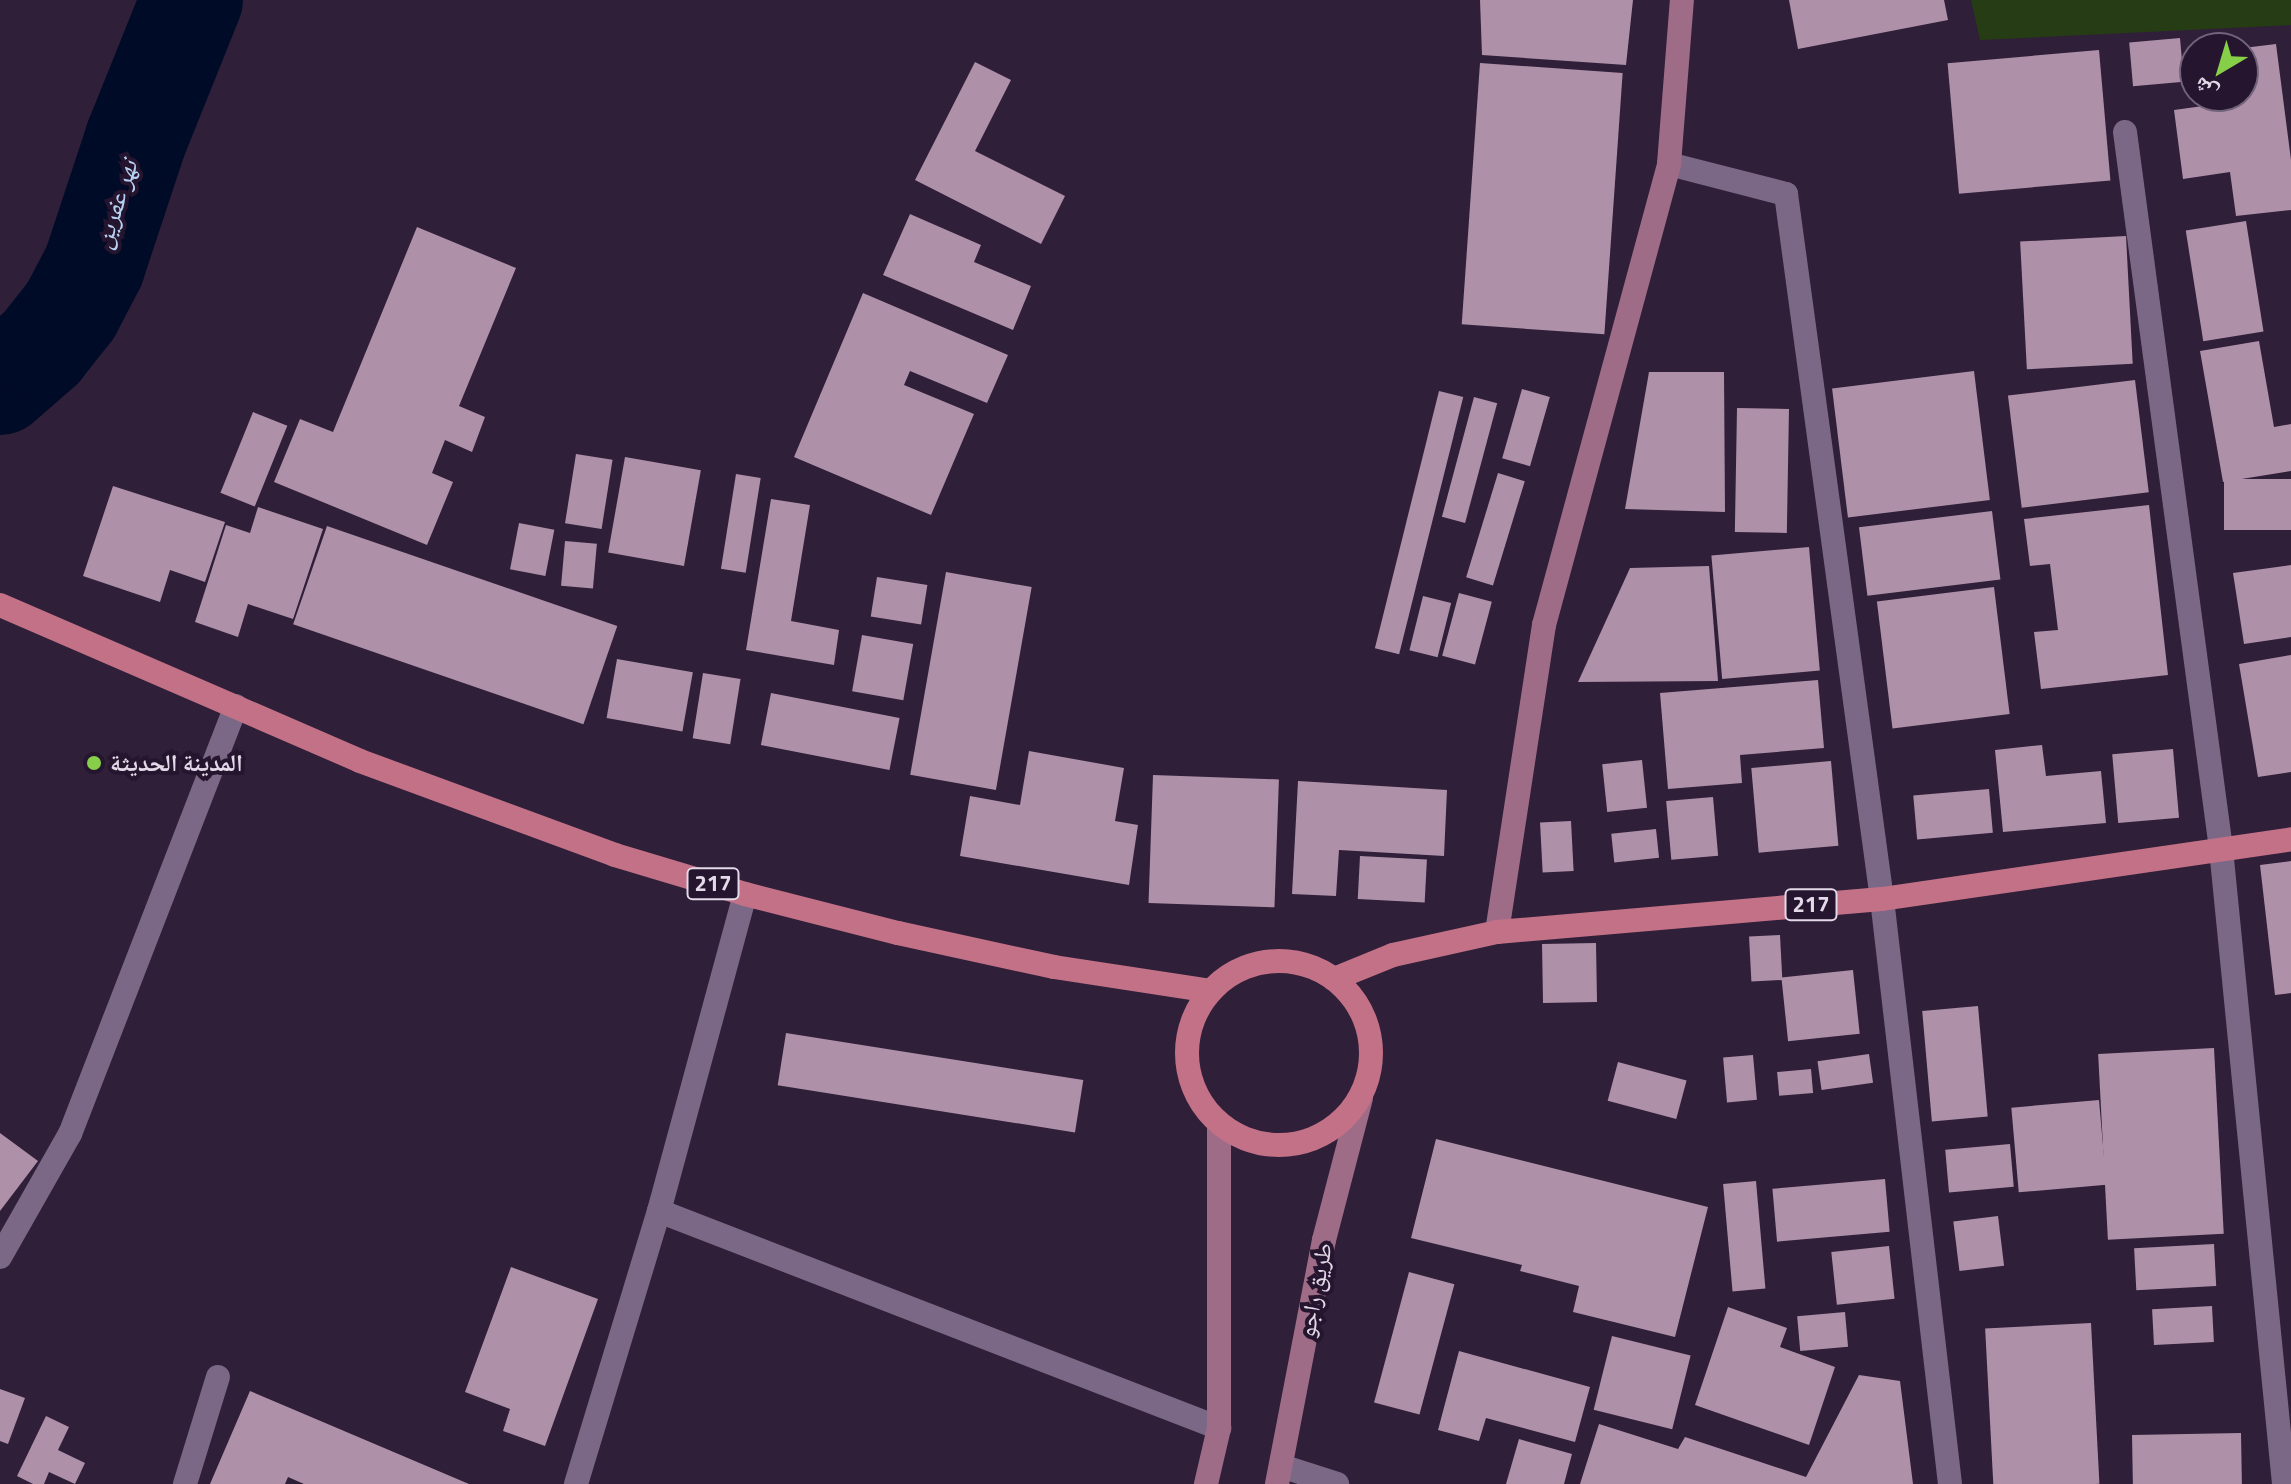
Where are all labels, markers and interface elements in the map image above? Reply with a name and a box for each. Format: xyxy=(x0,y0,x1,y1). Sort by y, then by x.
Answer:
north arrow xyxy=(2179,32,2259,112)
text: ش xyxy=(2186,69,2225,110)
water label: نهر عفرين xyxy=(86,156,144,252)
place label: المدينة الحديثة xyxy=(110,749,243,777)
marker: المدينة الحديثة xyxy=(85,754,103,772)
road number: 217 xyxy=(685,866,741,902)
road number: 217 xyxy=(1783,887,1839,923)
street label: طريق راجو xyxy=(1292,1240,1338,1340)

